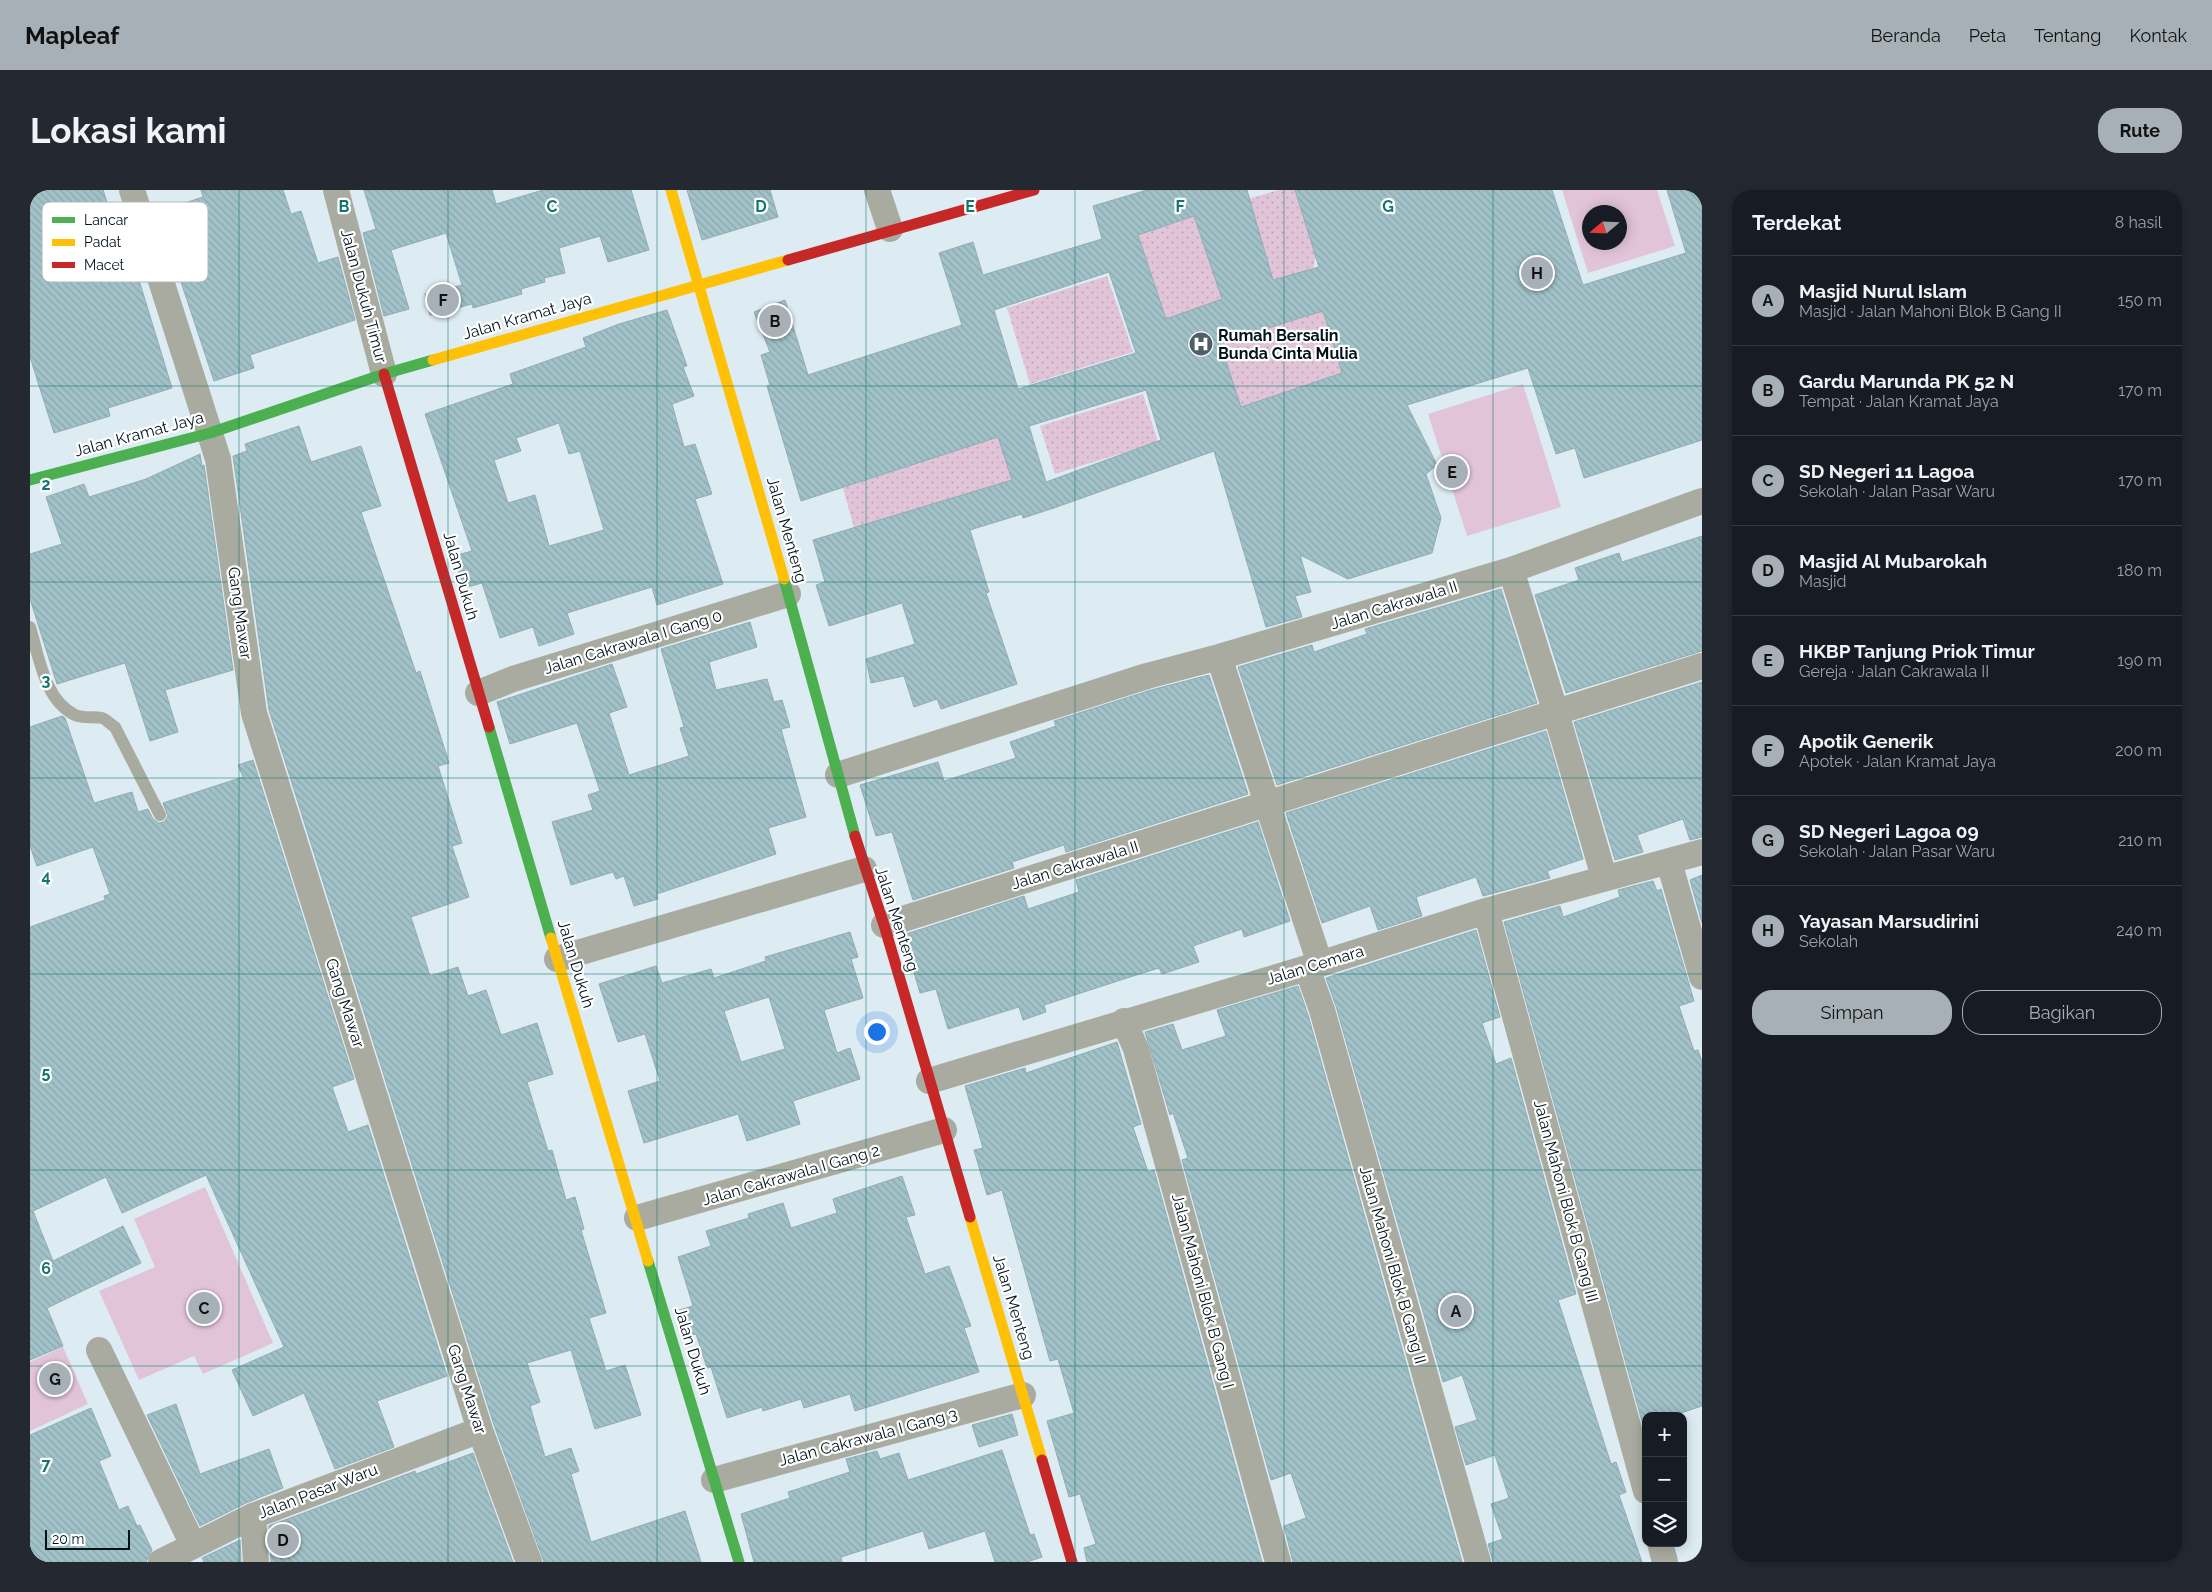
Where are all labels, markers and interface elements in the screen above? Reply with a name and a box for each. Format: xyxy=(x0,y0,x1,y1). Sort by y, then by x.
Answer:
text: Mapleaf xyxy=(25,21,119,50)
text: Beranda xyxy=(1871,25,1941,46)
text: Peta xyxy=(1969,25,2006,46)
text: Tentang xyxy=(2034,25,2101,46)
text: Kontak xyxy=(2129,25,2187,46)
button: Rute xyxy=(2098,108,2182,153)
text: Lokasi kami xyxy=(30,110,227,151)
text: B xyxy=(339,197,350,216)
text: C xyxy=(547,197,558,216)
text: D xyxy=(755,197,767,216)
text: E xyxy=(965,197,975,216)
text: F xyxy=(1175,197,1185,216)
text: G xyxy=(1382,197,1394,216)
legend xyxy=(42,202,208,282)
north arrow xyxy=(1582,205,1627,250)
text: Terdekat xyxy=(1752,210,1841,235)
text: Lancar xyxy=(84,212,128,228)
text: 8 hasil xyxy=(2115,213,2162,232)
street label: Jalan Dukuh Timur xyxy=(337,227,391,365)
text: Padat xyxy=(84,234,122,250)
pin: H xyxy=(1521,254,1553,292)
text: Macet xyxy=(84,257,125,273)
text: Masjid Nurul Islam xyxy=(1799,280,1967,302)
pin: F xyxy=(427,281,459,319)
street label: Jalan Kramat Jaya xyxy=(460,289,594,343)
text: A xyxy=(1763,291,1773,310)
text: 150 m xyxy=(2118,291,2162,310)
pin: B xyxy=(759,302,791,340)
text: Masjid · Jalan Mahoni Blok B Gang II xyxy=(1799,302,2062,321)
place label: Rumah Bersalin Bunda Cinta Mulia xyxy=(1218,326,1358,363)
hospital icon: Rumah Bersalin Bunda Cinta Mulia xyxy=(1188,331,1214,357)
text: Gardu Marunda PK 52 N xyxy=(1799,370,2014,392)
text: B xyxy=(1763,381,1773,400)
text: 170 m xyxy=(2118,381,2162,400)
text: Tempat · Jalan Kramat Jaya xyxy=(1799,392,1999,411)
street label: Jalan Kramat Jaya xyxy=(72,408,206,460)
pin: E xyxy=(1436,453,1468,491)
text: SD Negeri 11 Lagoa xyxy=(1799,460,1975,482)
text: C xyxy=(1763,471,1773,490)
text: 170 m xyxy=(2118,471,2162,490)
text: 2 xyxy=(41,475,51,494)
street label: Jalan Menteng xyxy=(763,475,811,585)
text: Sekolah · Jalan Pasar Waru xyxy=(1799,482,1995,501)
street label: Jalan Dukuh xyxy=(439,530,483,622)
text: Masjid Al Mubarokah xyxy=(1799,550,1987,572)
text: D xyxy=(1762,561,1774,580)
text: 180 m xyxy=(2117,561,2162,580)
street label: Gang Mawar xyxy=(224,566,256,661)
text: Masjid xyxy=(1799,572,1846,591)
street label: Jalan Cakrawala II xyxy=(1328,577,1460,633)
street label: Jalan Cakrawala I Gang 0 xyxy=(542,606,724,678)
text: HKBP Tanjung Priok Timur xyxy=(1799,640,2035,662)
text: E xyxy=(1763,651,1773,670)
text: 190 m xyxy=(2117,651,2162,670)
text: Gereja · Jalan Cakrawala II xyxy=(1799,662,1989,681)
text: 3 xyxy=(42,671,51,690)
text: Apotik Generik xyxy=(1799,730,1933,752)
text: F xyxy=(1763,741,1773,760)
text: 200 m xyxy=(2115,741,2162,760)
text: Apotek · Jalan Kramat Jaya xyxy=(1799,752,1996,771)
text: SD Negeri Lagoa 09 xyxy=(1799,820,1979,842)
text: G xyxy=(1762,831,1774,850)
text: 210 m xyxy=(2118,831,2162,850)
street label: Jalan Cakrawala II xyxy=(1009,837,1141,893)
text: Sekolah · Jalan Pasar Waru xyxy=(1799,842,1995,861)
street label: Jalan Menteng xyxy=(871,864,923,974)
text: 4 xyxy=(41,867,51,886)
text: Yayasan Marsudirini xyxy=(1799,910,1979,932)
street label: Jalan Dukuh xyxy=(554,918,598,1010)
text: H xyxy=(1762,921,1774,940)
text: 240 m xyxy=(2116,921,2162,940)
text: Sekolah xyxy=(1799,932,1858,951)
street label: Jalan Cemara xyxy=(1264,941,1366,989)
street label: Gang Mawar xyxy=(322,956,369,1051)
button: Simpan xyxy=(1752,990,1952,1035)
button: Bagikan xyxy=(1962,990,2162,1035)
your location xyxy=(864,1019,890,1045)
text: 5 xyxy=(42,1063,51,1082)
street label: Jalan Mahoni Blok B Gang III xyxy=(1530,1098,1602,1304)
street label: Jalan Cakrawala I Gang 2 xyxy=(700,1141,882,1209)
street label: Jalan Mahoni Blok B Gang II xyxy=(1356,1164,1430,1366)
street label: Jalan Mahoni Blok B Gang I xyxy=(1168,1192,1238,1390)
street label: Jalan Menteng xyxy=(989,1252,1039,1362)
text: 6 xyxy=(41,1259,51,1278)
pin: C xyxy=(188,1289,220,1327)
pin: A xyxy=(1440,1292,1472,1330)
street label: Jalan Dukuh xyxy=(671,1305,715,1397)
street label: Gang Mawar xyxy=(444,1342,491,1437)
pin: G xyxy=(39,1360,71,1398)
street label: Jalan Cakrawala I Gang 3 xyxy=(777,1404,959,1470)
map controls xyxy=(1642,1412,1687,1547)
button: + xyxy=(1642,1412,1687,1457)
text: 7 xyxy=(42,1455,51,1474)
button: − xyxy=(1642,1457,1687,1502)
street label: Jalan Pasar Waru xyxy=(256,1460,380,1522)
button: layers xyxy=(1642,1502,1687,1547)
pin: D xyxy=(267,1521,299,1559)
scale bar xyxy=(45,1527,130,1550)
text: 20 m xyxy=(52,1531,84,1547)

